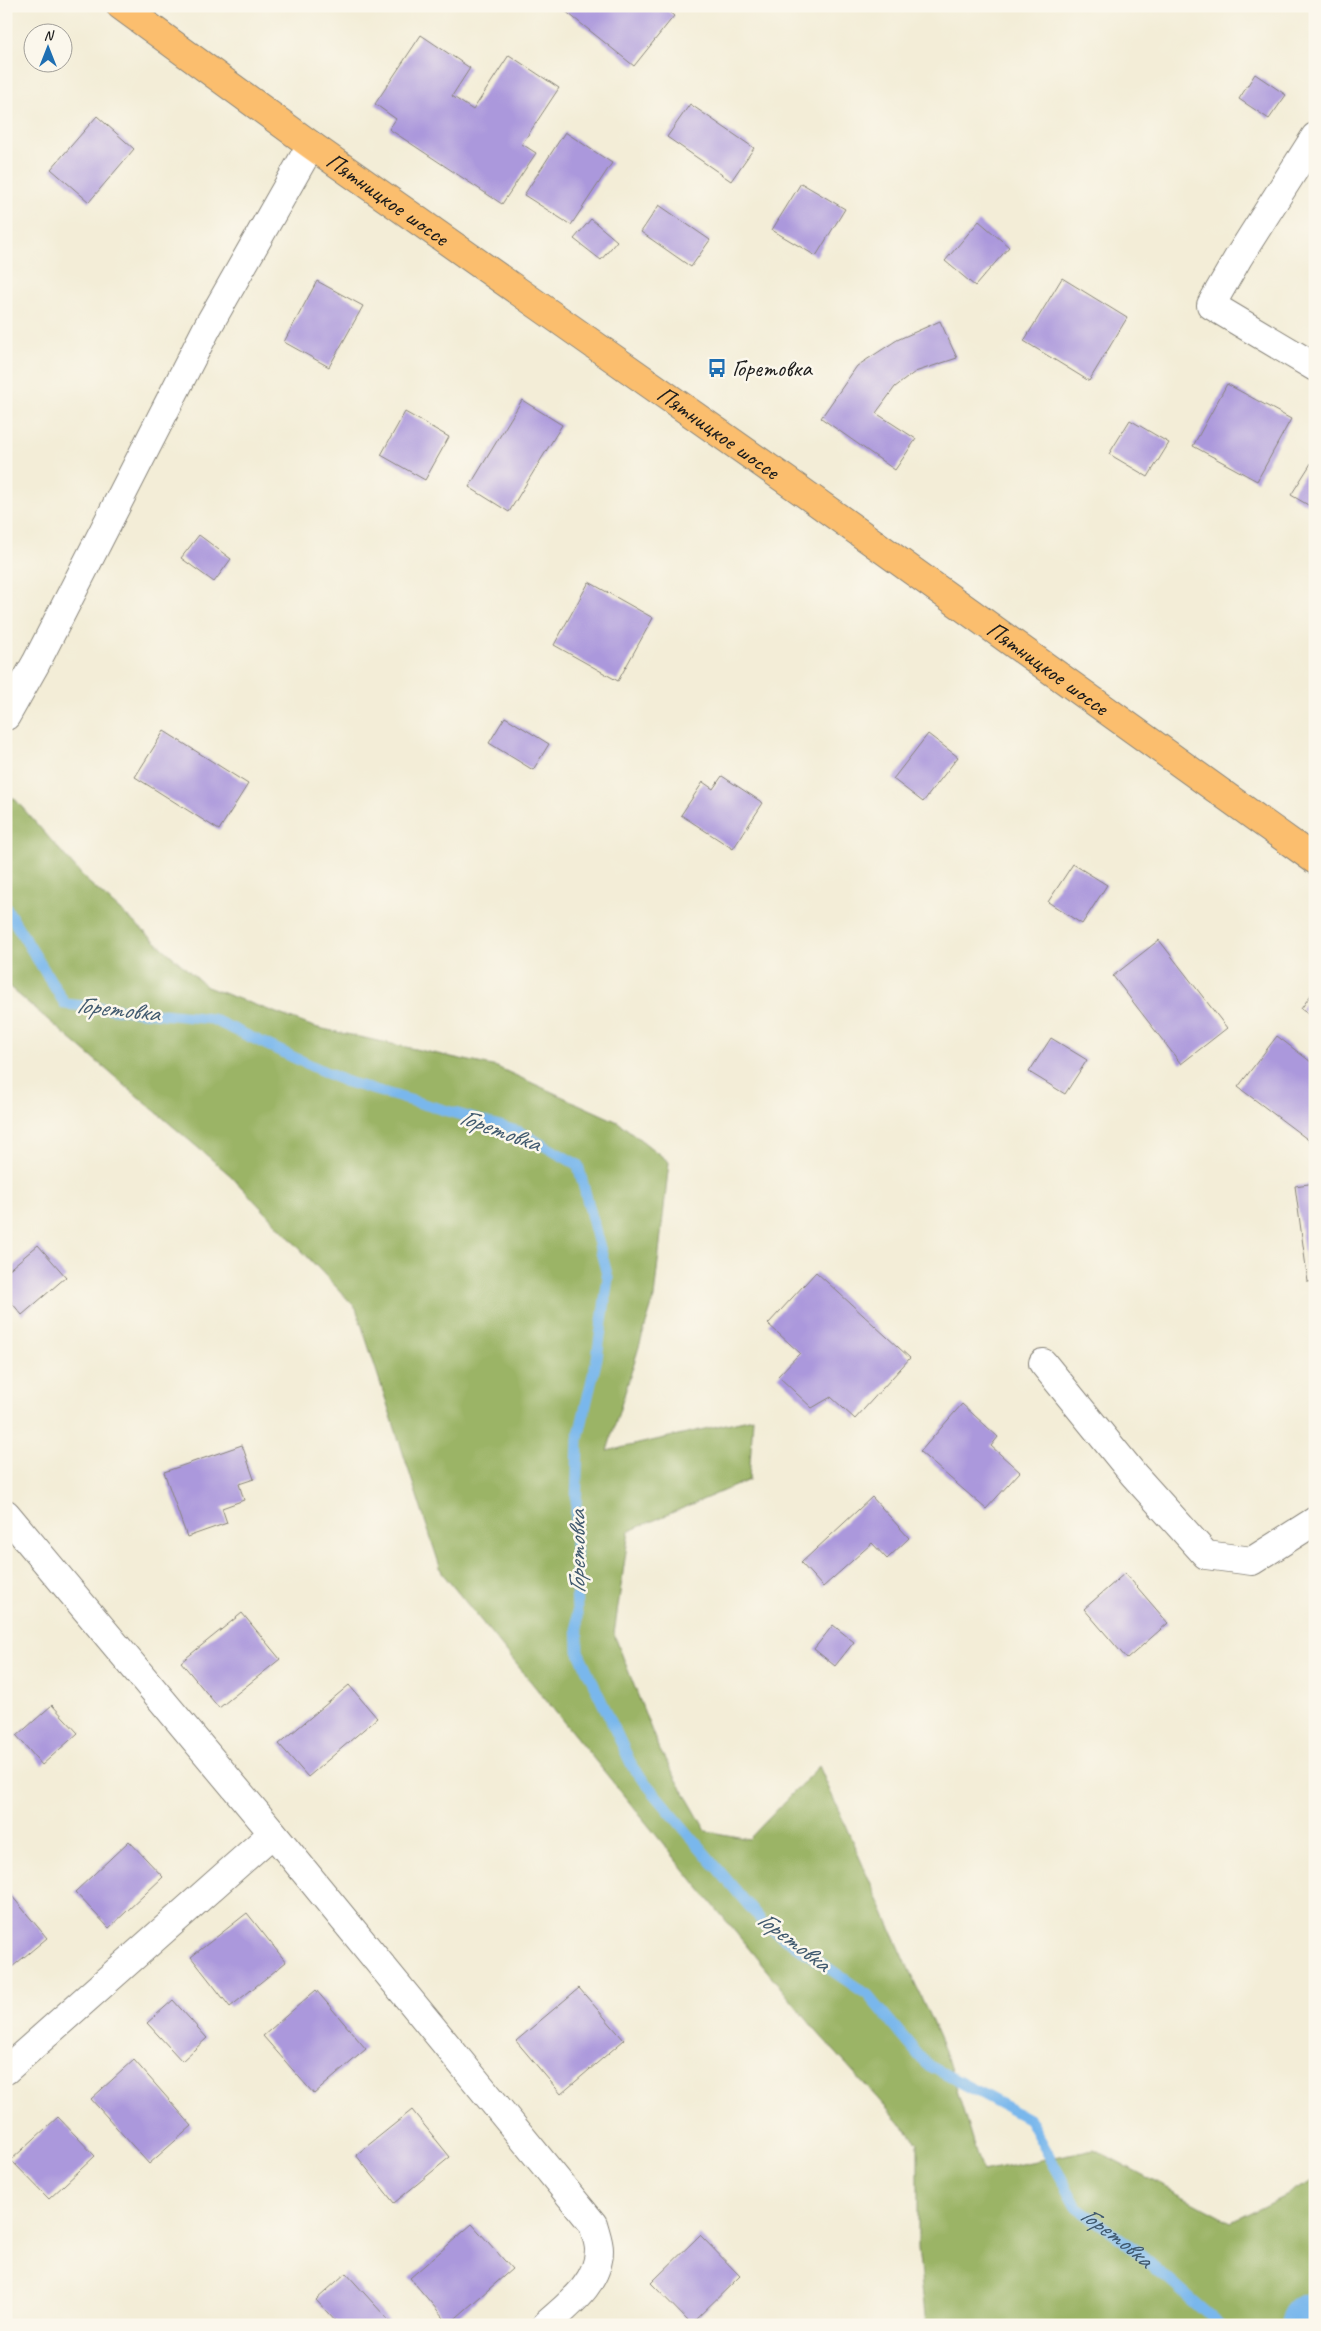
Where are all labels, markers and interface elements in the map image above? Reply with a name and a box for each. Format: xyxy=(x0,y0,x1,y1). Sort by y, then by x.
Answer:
north arrow xyxy=(22,22,72,72)
text: N xyxy=(44,27,55,44)
street label: Пятницкое шоссе xyxy=(320,145,456,254)
place label: Горетовка xyxy=(732,353,813,383)
bus stop icon: Горетовка xyxy=(706,357,728,379)
street label: Пятницкое шоссе xyxy=(651,379,787,487)
street label: Пятницкое шоссе xyxy=(981,614,1116,723)
water label: Горетовка xyxy=(75,989,163,1029)
water label: Горетовка xyxy=(456,1101,546,1160)
water label: Горетовка xyxy=(561,1508,593,1594)
water label: Горетовка xyxy=(751,1903,838,1980)
water label: Горетовка xyxy=(1074,2199,1161,2276)

